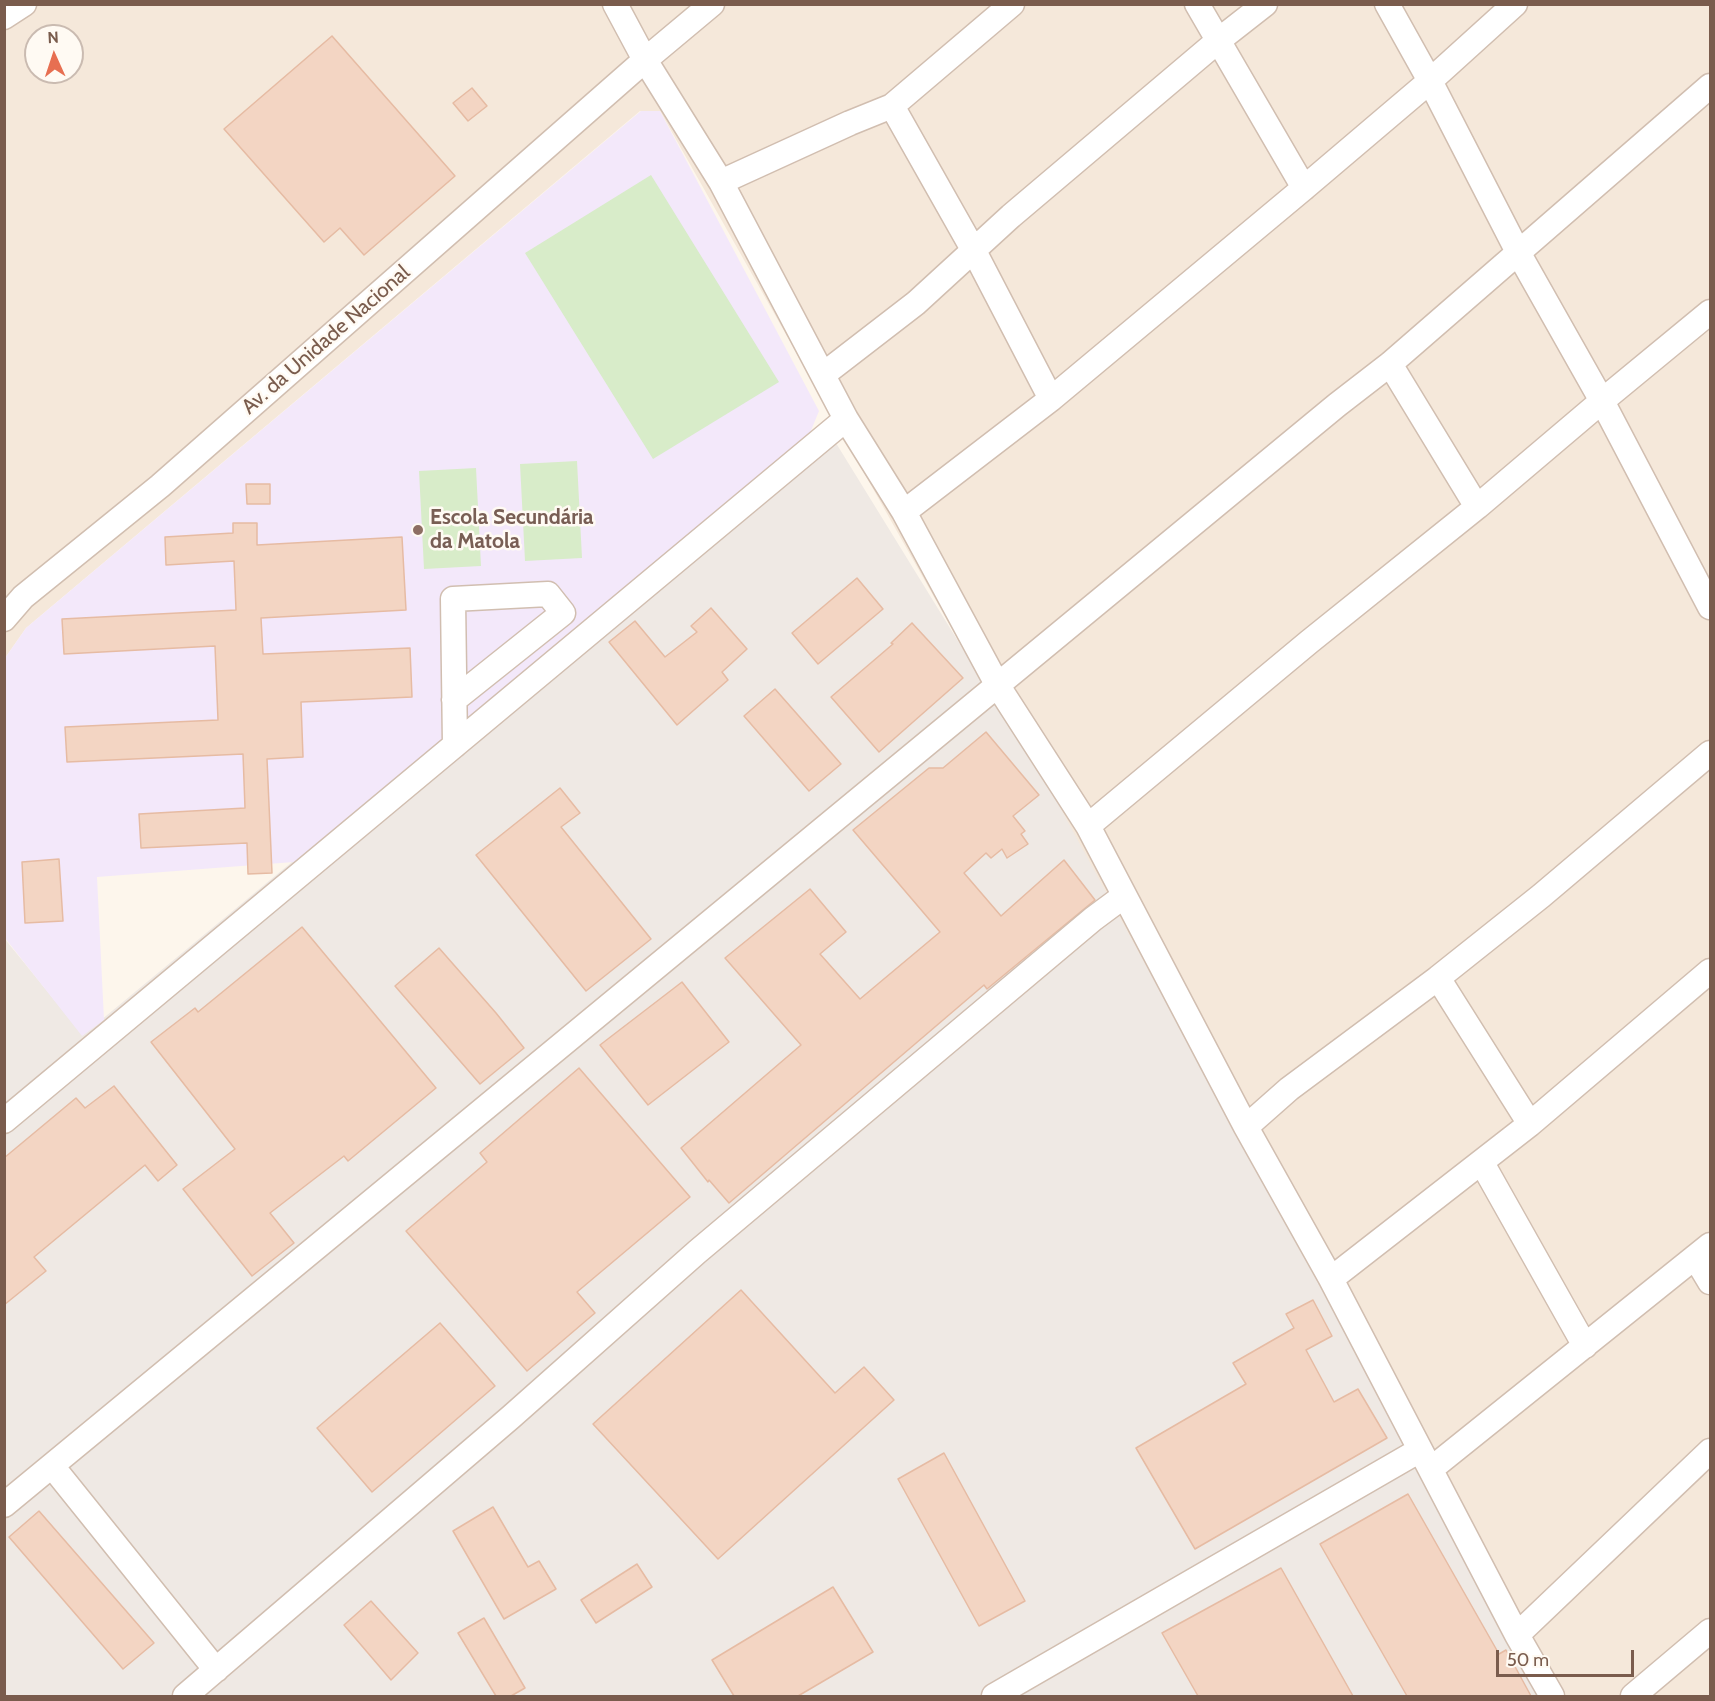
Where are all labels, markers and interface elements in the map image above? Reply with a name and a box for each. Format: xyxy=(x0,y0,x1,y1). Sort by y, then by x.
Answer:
north arrow xyxy=(24,24,84,84)
text: N xyxy=(47,28,59,47)
street label: Av. da Unidade Nacional xyxy=(237,260,415,420)
place label: Escola Secundária da Matola xyxy=(430,505,594,555)
marker: Escola Secundária da Matola xyxy=(411,523,425,537)
scale bar xyxy=(1499,1638,1637,1676)
text: 50 m xyxy=(1507,1649,1549,1671)

